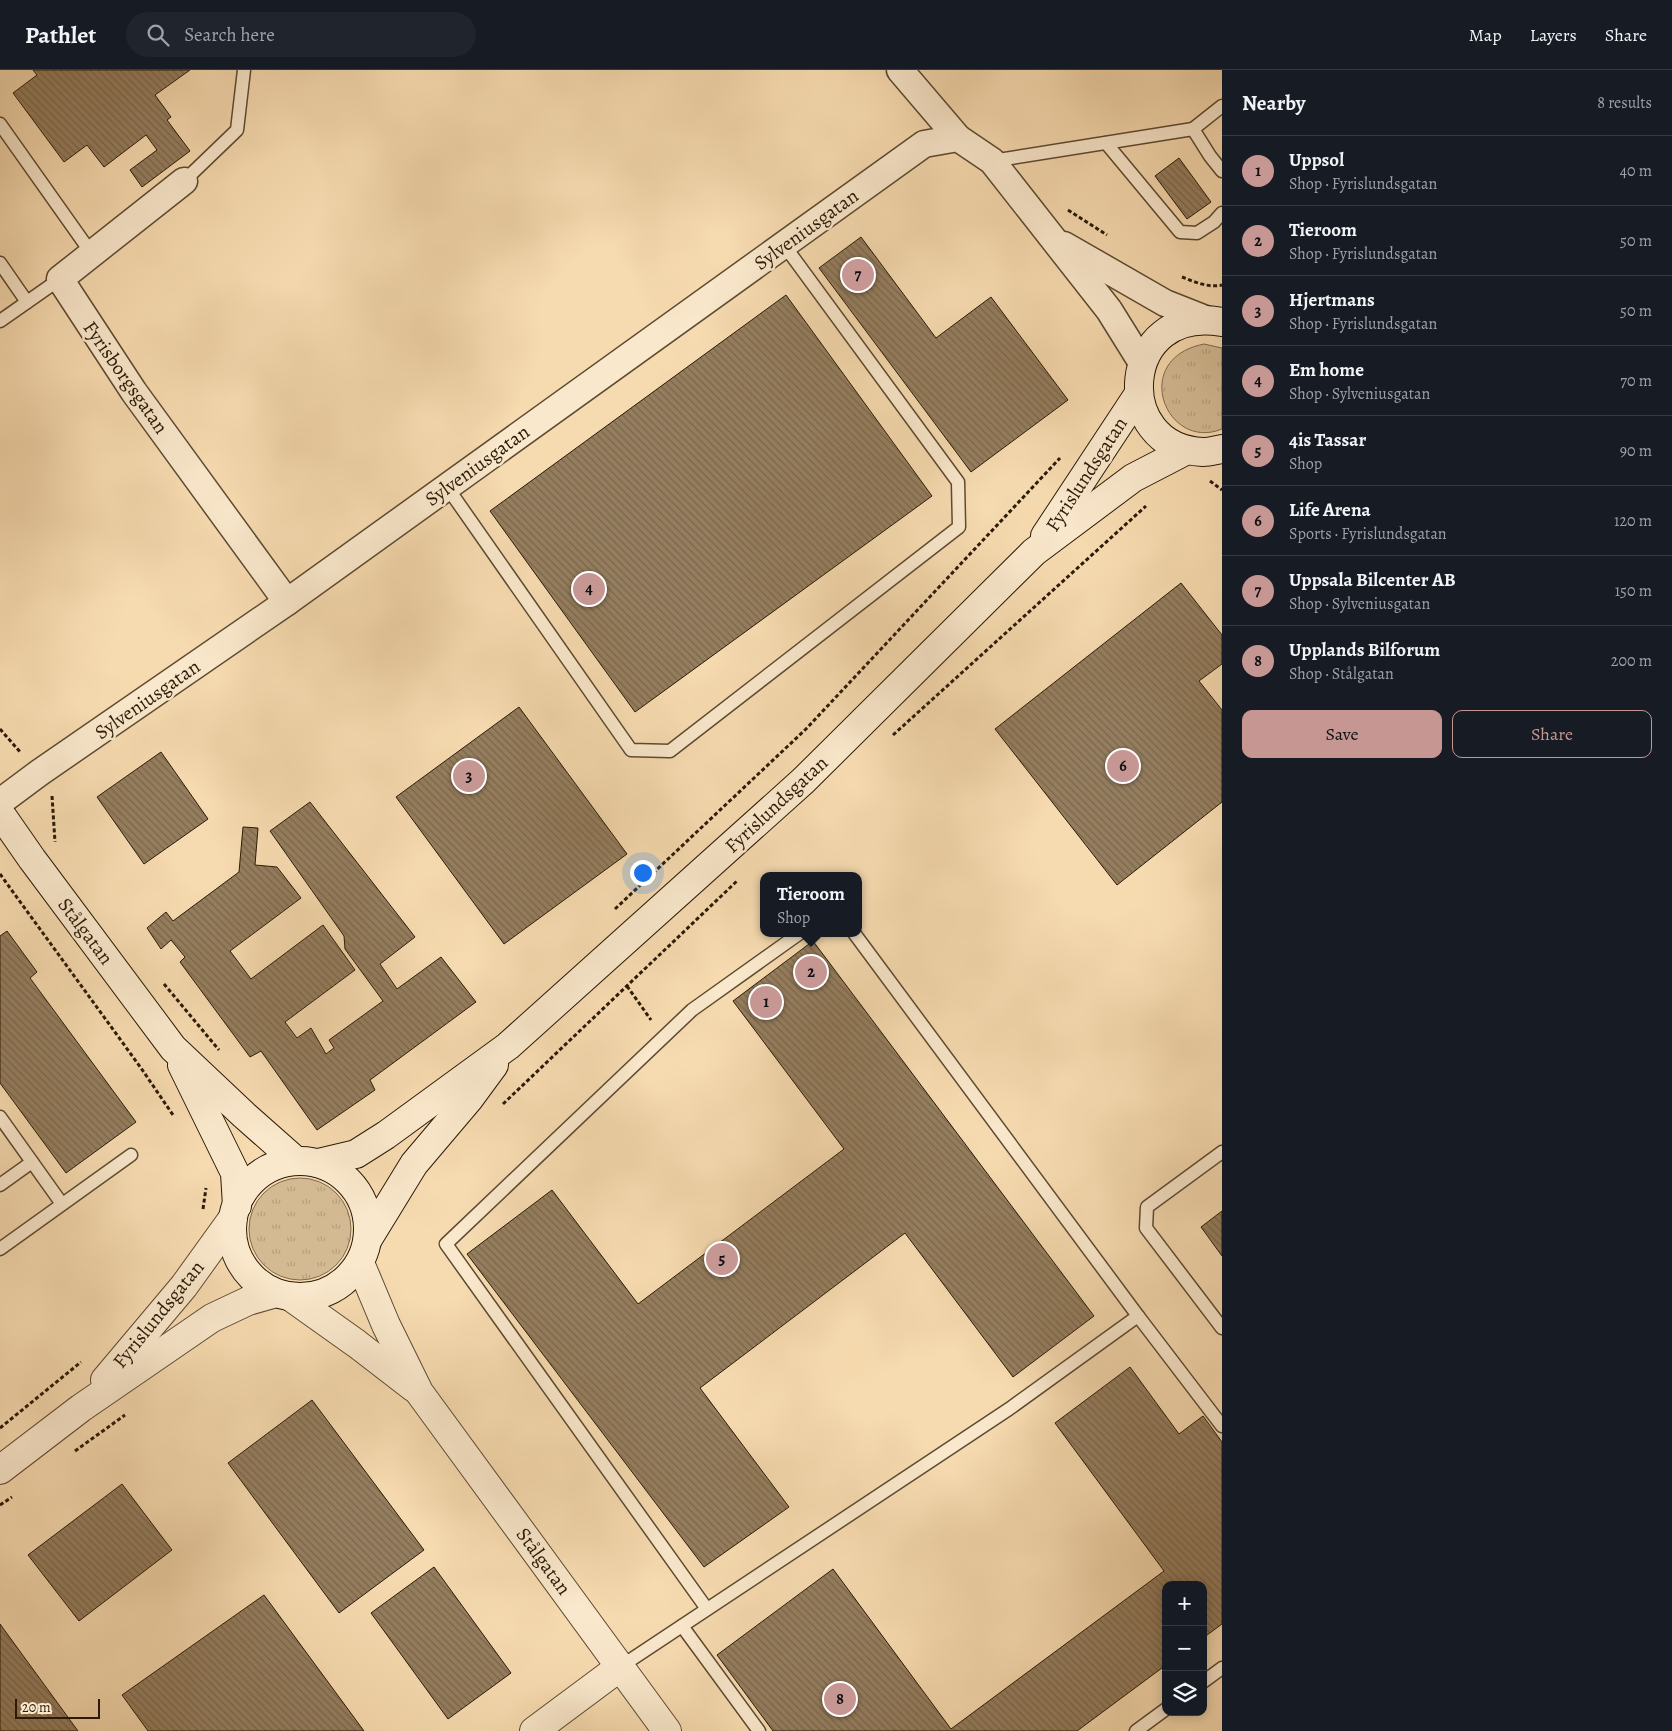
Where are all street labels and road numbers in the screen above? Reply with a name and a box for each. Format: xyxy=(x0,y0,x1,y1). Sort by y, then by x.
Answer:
street label: Sylveniusgatan xyxy=(749,182,864,276)
street label: Fyrisborgsgatan xyxy=(77,315,175,439)
street label: Fyrislundsgatan xyxy=(1039,412,1134,537)
street label: Sylveniusgatan xyxy=(420,418,535,512)
street label: Sylveniusgatan xyxy=(89,653,205,746)
street label: Fyrislundsgatan xyxy=(719,750,834,859)
street label: Stålgatan xyxy=(52,892,120,970)
street label: Fyrislundsgatan xyxy=(106,1255,210,1374)
street label: Stålgatan xyxy=(510,1522,577,1601)

